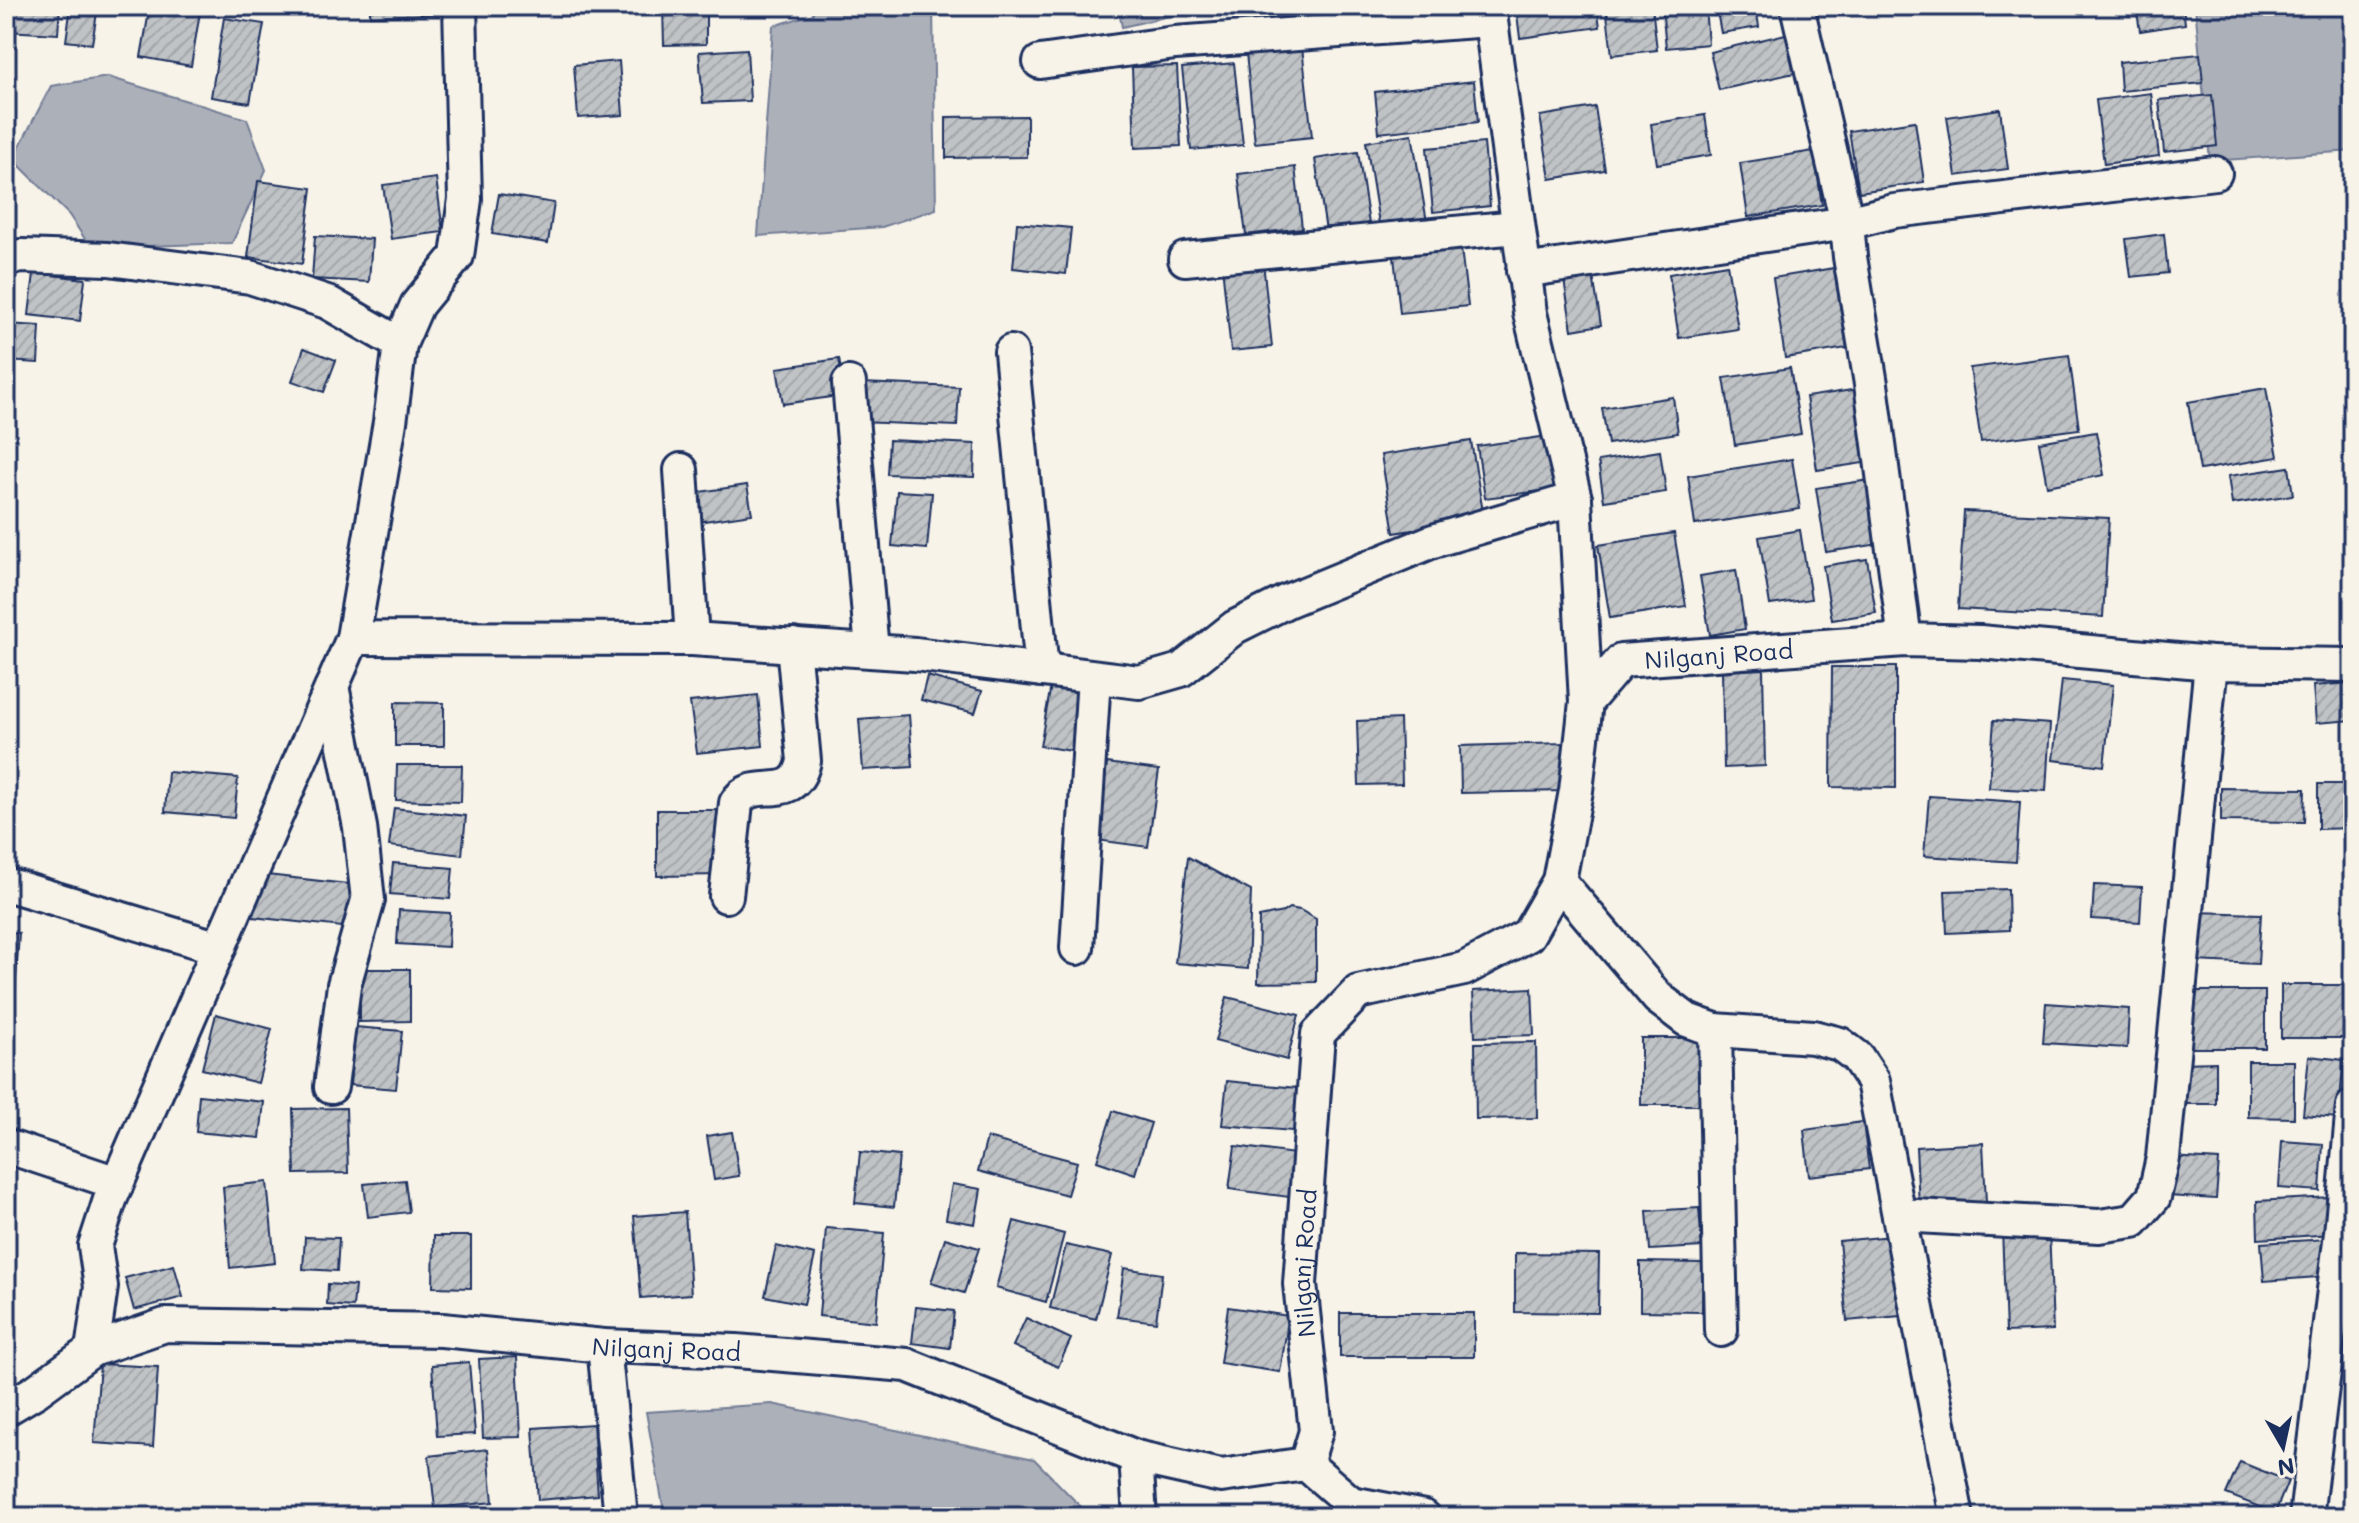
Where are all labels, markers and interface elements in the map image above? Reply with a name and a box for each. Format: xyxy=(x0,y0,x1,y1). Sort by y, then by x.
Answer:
street label: Nilganj Road xyxy=(1643,633,1794,675)
street label: Nilganj Road xyxy=(1284,1188,1322,1339)
street label: Nilganj Road xyxy=(591,1329,742,1367)
north arrow xyxy=(2243,1407,2323,1487)
text: N xyxy=(2276,1452,2297,1483)

